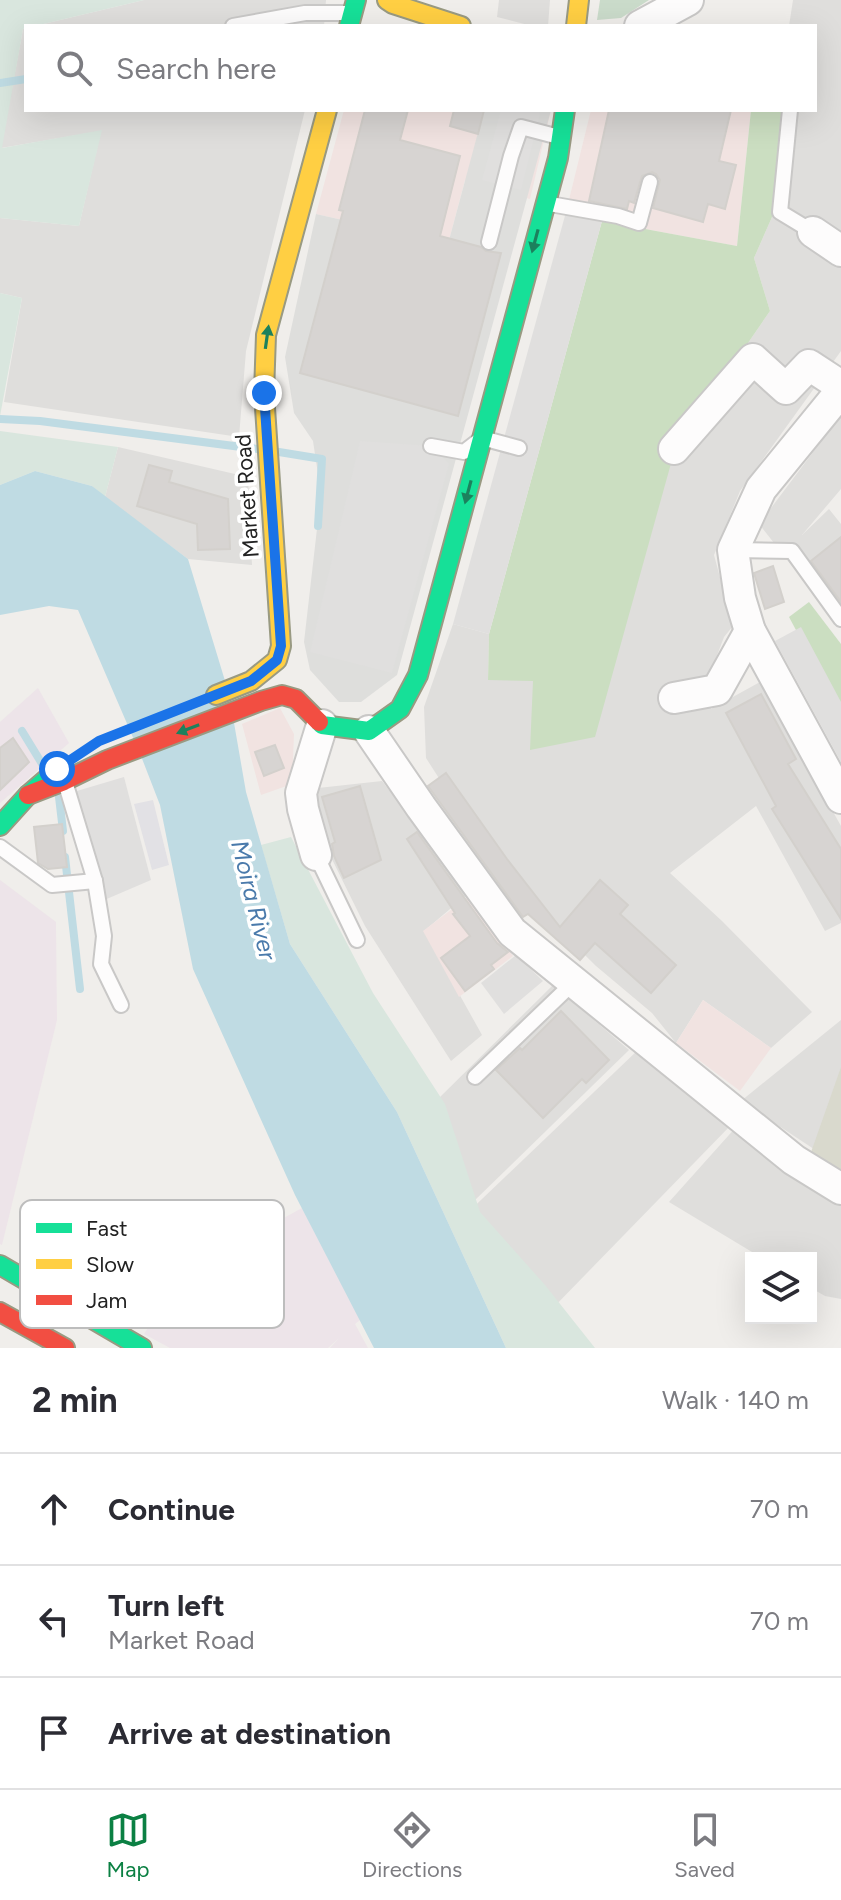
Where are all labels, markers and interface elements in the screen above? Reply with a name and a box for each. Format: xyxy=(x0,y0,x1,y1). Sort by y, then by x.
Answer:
search box xyxy=(24,24,817,112)
icon: search xyxy=(52,46,96,90)
text: Search here xyxy=(116,50,276,87)
one-way arrow xyxy=(529,228,541,253)
one-way arrow xyxy=(261,324,274,349)
route end xyxy=(246,375,282,411)
street label: Market Road xyxy=(229,433,265,559)
one-way arrow xyxy=(461,479,473,504)
one-way arrow xyxy=(176,723,200,736)
route start xyxy=(39,751,75,787)
water label: Moira River xyxy=(225,837,283,964)
legend xyxy=(20,1200,284,1328)
text: Fast xyxy=(86,1215,128,1242)
text: Slow xyxy=(86,1251,135,1278)
map controls xyxy=(745,1252,817,1324)
button: layers xyxy=(745,1252,817,1324)
text: Jam xyxy=(86,1287,127,1314)
text: 2 min xyxy=(32,1380,118,1421)
text: Walk · 140 m xyxy=(662,1384,809,1416)
icon: ahead xyxy=(32,1487,76,1531)
text: Continue xyxy=(108,1491,235,1528)
text: 70 m xyxy=(750,1493,809,1525)
text: Turn left xyxy=(108,1587,225,1624)
icon: left xyxy=(32,1599,76,1643)
text: 70 m xyxy=(750,1605,809,1637)
text: Market Road xyxy=(108,1624,255,1656)
icon: arrive xyxy=(32,1711,76,1755)
text: Arrive at destination xyxy=(108,1715,391,1752)
tab: Map xyxy=(106,1808,150,1883)
tab: Directions xyxy=(362,1808,462,1883)
tab: Saved xyxy=(674,1808,735,1883)

